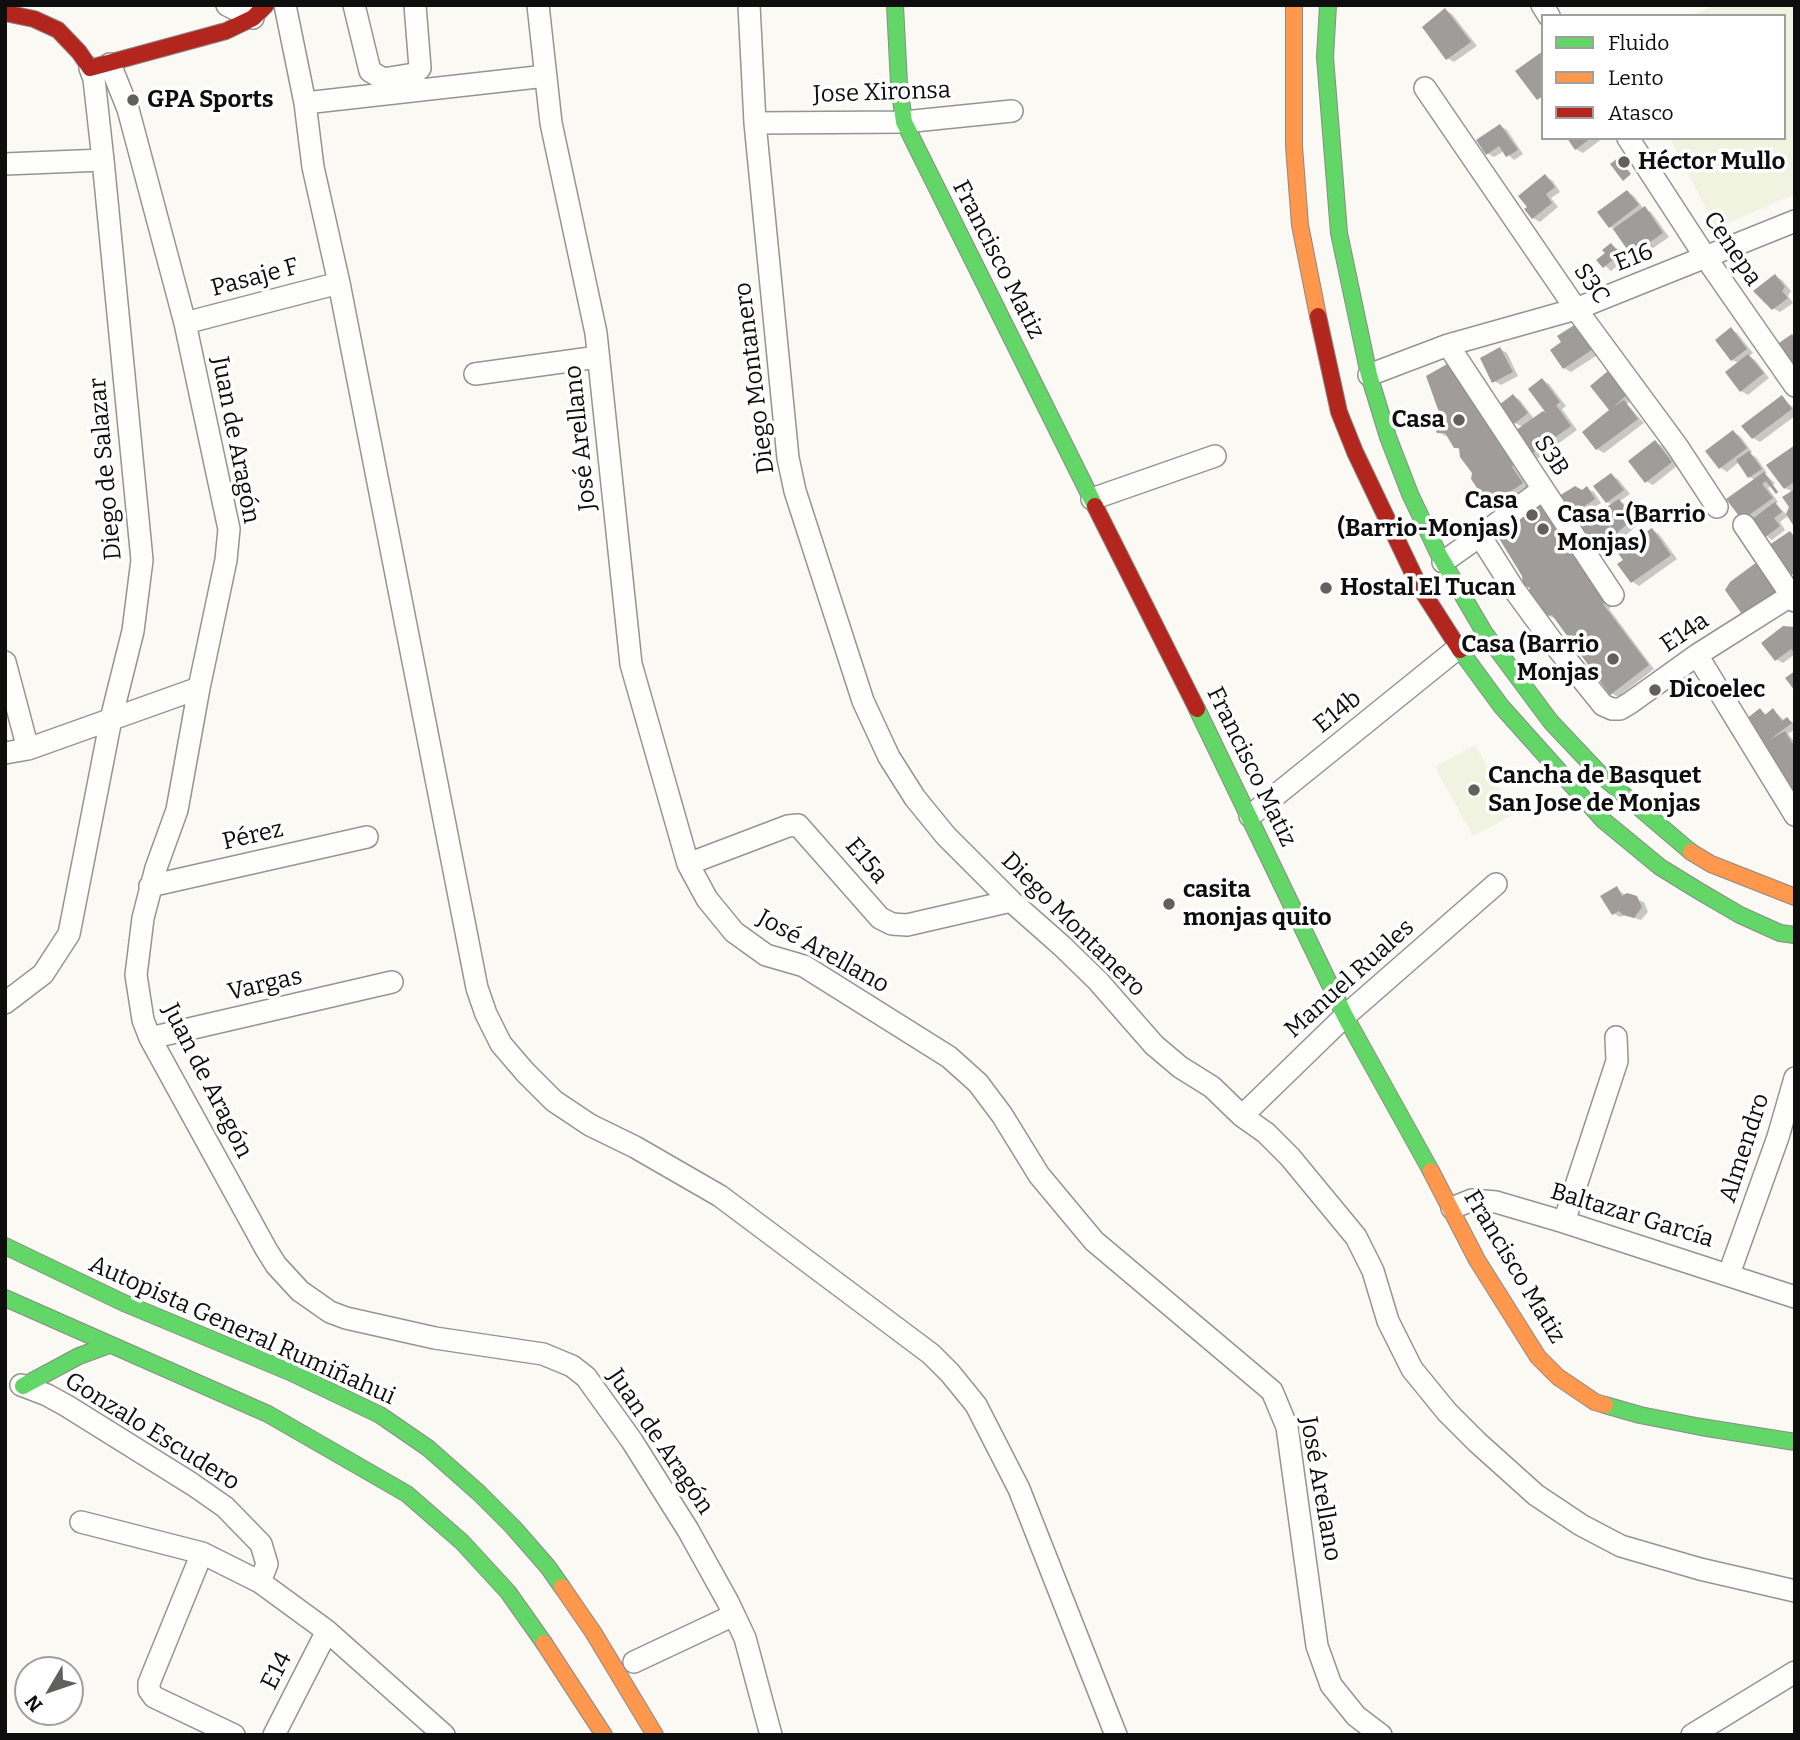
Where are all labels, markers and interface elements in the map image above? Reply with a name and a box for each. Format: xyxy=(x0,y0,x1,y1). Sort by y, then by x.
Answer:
legend xyxy=(1541,14,1786,140)
text: Fluido xyxy=(1608,30,1669,56)
text: Lento xyxy=(1608,65,1664,91)
street label: Jose Xironsa xyxy=(813,76,951,110)
place label: GPA Sports xyxy=(147,86,274,114)
marker: GPA Sports xyxy=(125,92,141,108)
text: Atasco xyxy=(1608,100,1674,126)
place label: Héctor Mullo xyxy=(1638,148,1785,176)
marker: Héctor Mullo xyxy=(1616,154,1632,170)
street label: Francisco Matiz xyxy=(946,176,1050,344)
street label: Cenepa xyxy=(1697,206,1767,292)
street label: E16 xyxy=(1611,238,1657,278)
street label: Pasaje F xyxy=(208,253,302,303)
street label: S3C xyxy=(1567,258,1615,310)
street label: Diego Montanero xyxy=(729,281,781,475)
street label: Juan de Aragón xyxy=(205,354,265,526)
street label: José Arellano xyxy=(559,364,603,512)
street label: Diego de Salazar xyxy=(84,377,128,561)
place label: Casa xyxy=(1392,406,1445,434)
marker: Casa xyxy=(1451,412,1467,428)
street label: S3B xyxy=(1527,430,1575,482)
place label: Casa (Barrio-Monjas) xyxy=(1337,487,1518,543)
place label: Casa -(Barrio Monjas) xyxy=(1557,501,1706,557)
marker: Casa (Barrio-Monjas) xyxy=(1524,507,1540,523)
marker: Casa -(Barrio Monjas) xyxy=(1535,521,1551,537)
place label: Hostal El Tucan xyxy=(1340,574,1516,602)
marker: Hostal El Tucan xyxy=(1318,580,1334,596)
street label: E14a xyxy=(1655,607,1715,659)
place label: Casa (Barrio Monjas xyxy=(1461,631,1599,687)
marker: Casa (Barrio Monjas xyxy=(1605,651,1621,667)
place label: Dicoelec xyxy=(1669,676,1765,704)
marker: Dicoelec xyxy=(1647,682,1663,698)
street label: Francisco Matiz xyxy=(1200,683,1302,851)
street label: E14b xyxy=(1309,684,1367,740)
place label: Cancha de Basquet San Jose de Monjas xyxy=(1488,762,1701,818)
marker: Cancha de Basquet San Jose de Monjas xyxy=(1466,782,1482,798)
street label: Pérez xyxy=(220,815,286,857)
street label: E15a xyxy=(839,832,893,890)
street label: Diego Montanero xyxy=(995,847,1151,1003)
place label: casita monjas quito xyxy=(1183,876,1332,932)
marker: casita monjas quito xyxy=(1161,896,1177,912)
street label: José Arellano xyxy=(752,904,894,1000)
street label: Manuel Ruales xyxy=(1279,913,1421,1045)
street label: Vargas xyxy=(225,962,305,1008)
street label: Juan de Aragón xyxy=(156,999,258,1163)
street label: Almendro xyxy=(1714,1090,1776,1206)
street label: Baltazar García xyxy=(1547,1178,1717,1254)
street label: Francisco Matiz xyxy=(1457,1185,1571,1349)
street label: Autopista General Rumiñahui xyxy=(84,1250,400,1412)
street label: Juan de Aragón xyxy=(601,1364,719,1520)
street label: Gonzalo Escudero xyxy=(59,1367,245,1497)
street label: José Arellano xyxy=(1293,1415,1347,1563)
street label: E14 xyxy=(255,1647,299,1695)
north arrow xyxy=(14,1656,84,1726)
text: N xyxy=(20,1690,47,1716)

